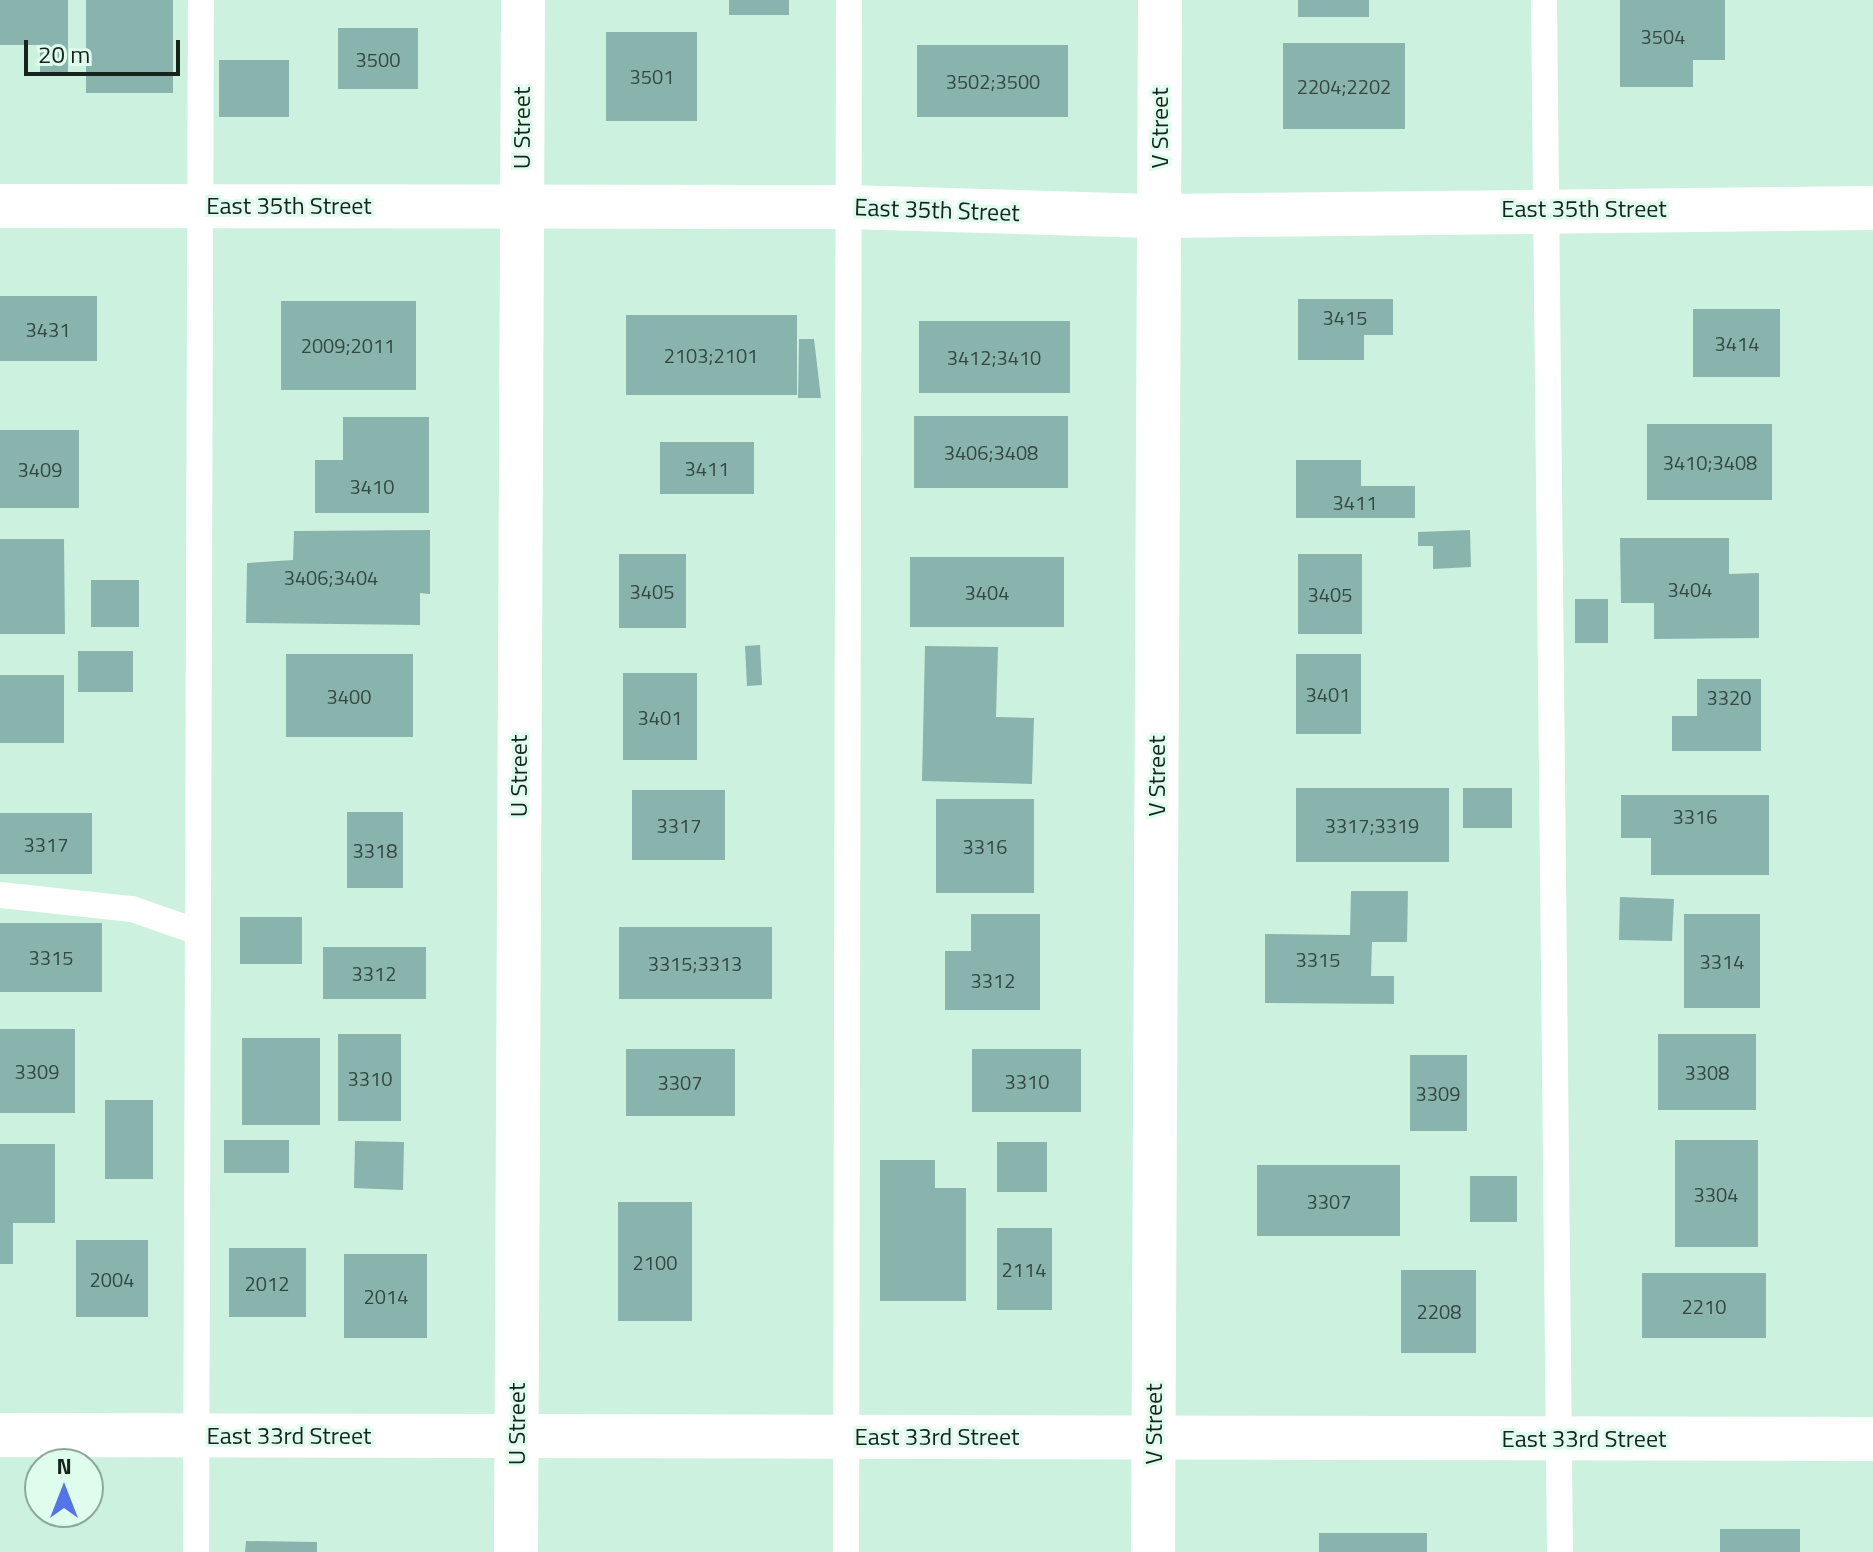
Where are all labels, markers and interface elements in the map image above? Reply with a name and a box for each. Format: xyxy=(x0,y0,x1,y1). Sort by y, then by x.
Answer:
scale bar xyxy=(28,24,184,74)
house number: 3504 xyxy=(1641,24,1685,48)
text: 20 m xyxy=(38,36,90,72)
house number: 3500 xyxy=(356,47,400,71)
house number: 3501 xyxy=(630,64,674,88)
house number: 3502;3500 xyxy=(946,69,1040,93)
house number: 2204;2202 xyxy=(1297,74,1391,98)
street label: U Street xyxy=(508,87,536,169)
street label: V Street xyxy=(1146,87,1174,169)
street label: East 35th Street xyxy=(206,192,372,220)
street label: East 35th Street xyxy=(854,193,1020,227)
street label: East 35th Street xyxy=(1501,195,1667,223)
house number: 3415 xyxy=(1323,305,1367,329)
house number: 3431 xyxy=(26,317,70,341)
house number: 3414 xyxy=(1715,331,1759,355)
house number: 2009;2011 xyxy=(301,333,395,357)
house number: 2103;2101 xyxy=(664,343,758,367)
house number: 3412;3410 xyxy=(947,345,1041,369)
house number: 3406;3408 xyxy=(944,440,1038,464)
house number: 3410;3408 xyxy=(1663,450,1757,474)
house number: 3411 xyxy=(685,456,729,480)
house number: 3409 xyxy=(18,457,62,481)
house number: 3410 xyxy=(350,474,394,498)
house number: 3411 xyxy=(1333,490,1377,514)
house number: 3406;3404 xyxy=(284,565,378,589)
house number: 3404 xyxy=(1668,577,1712,601)
house number: 3405 xyxy=(630,579,674,603)
house number: 3404 xyxy=(965,580,1009,604)
house number: 3405 xyxy=(1308,582,1352,606)
house number: 3401 xyxy=(1306,682,1350,706)
house number: 3400 xyxy=(327,684,371,708)
house number: 3320 xyxy=(1707,685,1751,709)
house number: 3401 xyxy=(638,705,682,729)
street label: U Street xyxy=(505,735,533,817)
street label: V Street xyxy=(1143,735,1171,817)
house number: 3316 xyxy=(1673,804,1717,828)
house number: 3317 xyxy=(657,813,701,837)
house number: 3317;3319 xyxy=(1325,813,1419,837)
house number: 3317 xyxy=(24,832,68,856)
house number: 3316 xyxy=(963,834,1007,858)
house number: 3318 xyxy=(353,838,397,862)
house number: 3315 xyxy=(29,945,73,969)
house number: 3315 xyxy=(1296,947,1340,971)
house number: 3314 xyxy=(1700,949,1744,973)
house number: 3315;3313 xyxy=(648,951,742,975)
house number: 3312 xyxy=(352,961,396,985)
house number: 3312 xyxy=(971,968,1015,992)
house number: 3309 xyxy=(15,1059,59,1083)
house number: 3308 xyxy=(1685,1060,1729,1084)
house number: 3310 xyxy=(348,1066,392,1090)
house number: 3310 xyxy=(1005,1069,1049,1093)
house number: 3307 xyxy=(658,1070,702,1094)
house number: 3309 xyxy=(1416,1081,1460,1105)
house number: 3304 xyxy=(1694,1182,1738,1206)
house number: 3307 xyxy=(1307,1189,1351,1213)
house number: 2100 xyxy=(633,1250,677,1274)
house number: 2114 xyxy=(1002,1257,1046,1281)
house number: 2004 xyxy=(90,1267,134,1291)
house number: 2012 xyxy=(245,1271,289,1295)
house number: 2014 xyxy=(364,1284,408,1308)
house number: 2210 xyxy=(1682,1294,1726,1318)
house number: 2208 xyxy=(1417,1299,1461,1323)
street label: U Street xyxy=(503,1383,531,1465)
street label: V Street xyxy=(1140,1383,1168,1465)
street label: East 33rd Street xyxy=(207,1422,371,1450)
street label: East 33rd Street xyxy=(855,1423,1019,1451)
street label: East 33rd Street xyxy=(1502,1425,1666,1453)
north arrow xyxy=(24,1448,104,1528)
text: N xyxy=(56,1449,72,1483)

